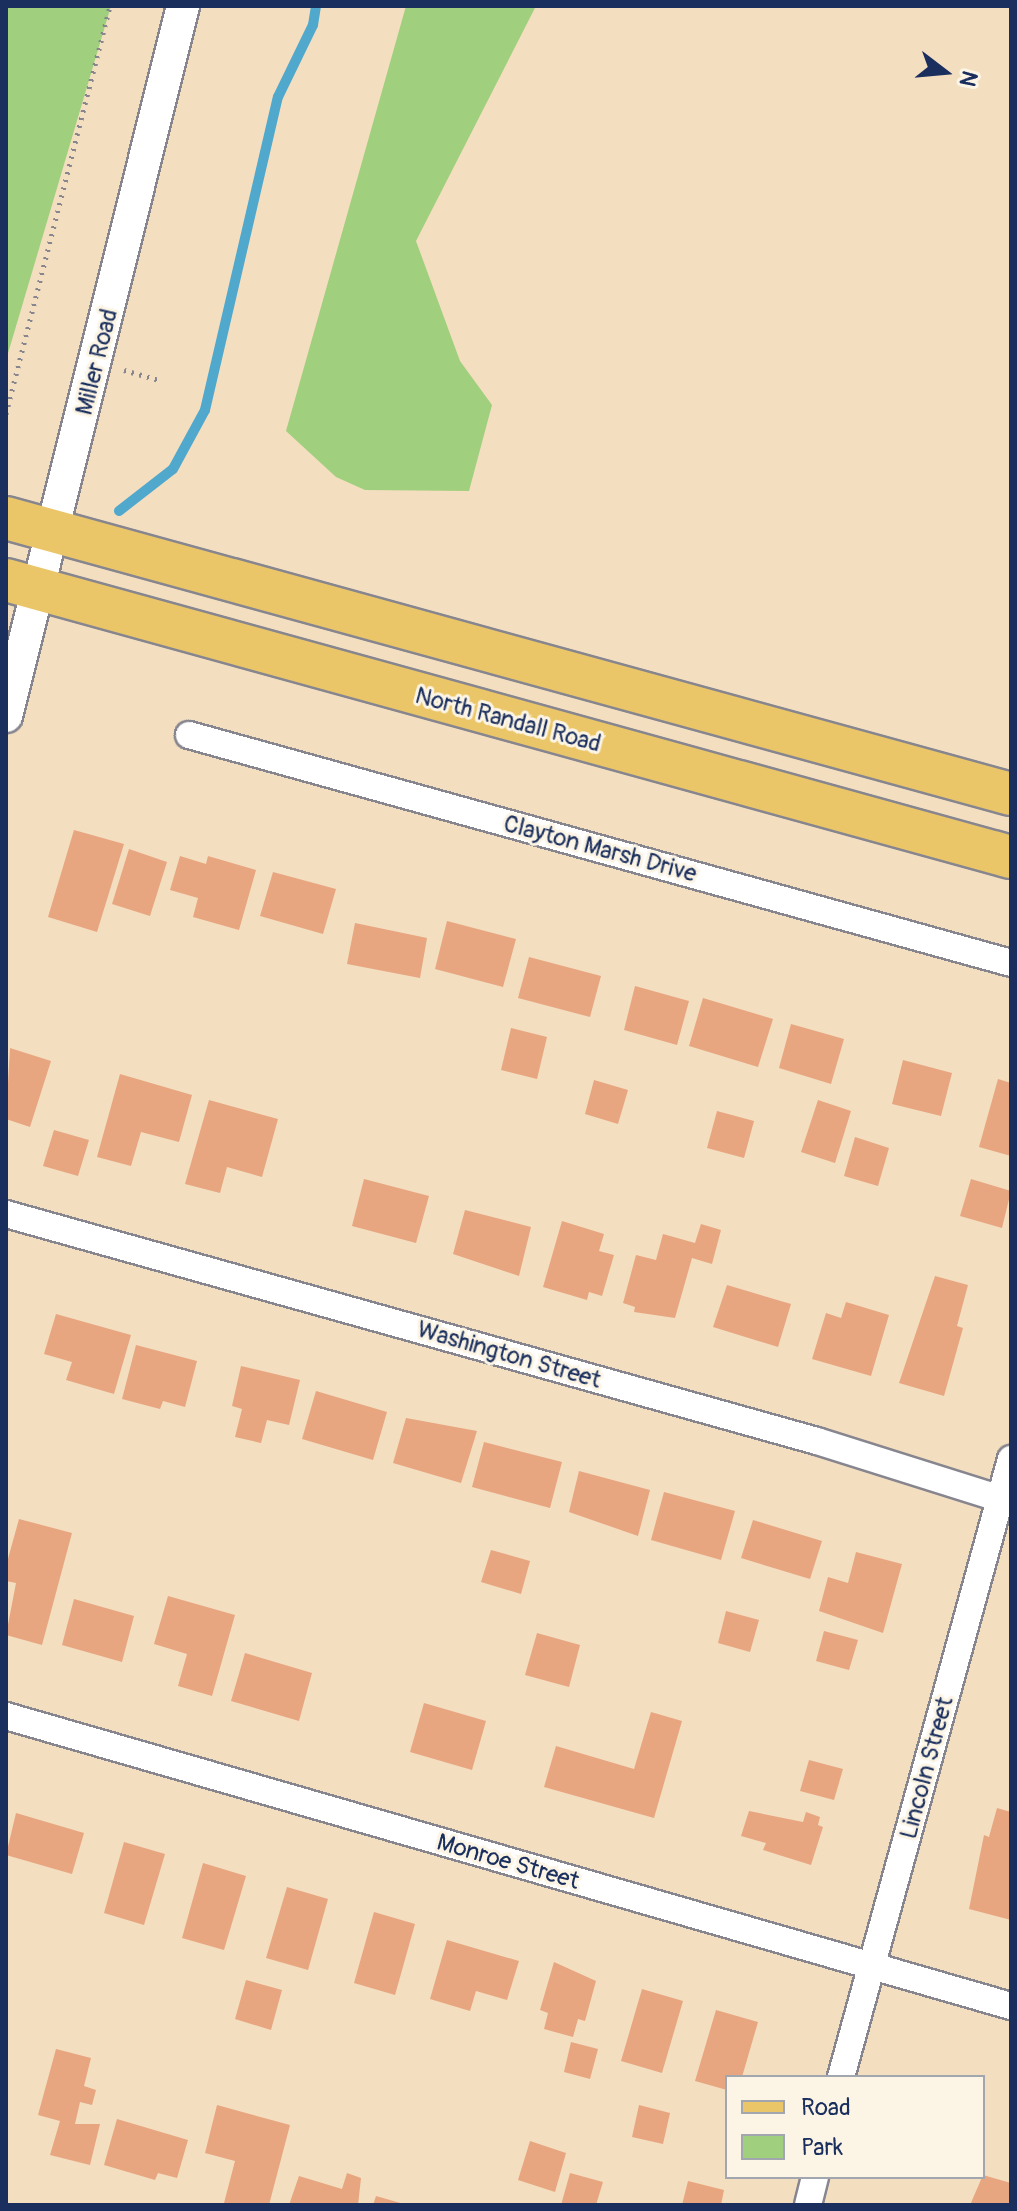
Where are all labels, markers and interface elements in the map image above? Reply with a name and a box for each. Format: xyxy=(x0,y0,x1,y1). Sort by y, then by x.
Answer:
north arrow xyxy=(905,32,985,112)
text: N xyxy=(953,68,984,90)
street label: Miller Road xyxy=(70,306,124,418)
street label: North Randall Road xyxy=(412,681,604,759)
street label: Clayton Marsh Drive xyxy=(500,809,700,889)
street label: Washington Street xyxy=(414,1315,604,1395)
street label: Lincoln Street xyxy=(894,1694,960,1842)
street label: Monroe Street xyxy=(434,1828,582,1896)
legend xyxy=(725,2075,985,2179)
text: Road xyxy=(801,2093,851,2122)
text: Park xyxy=(801,2133,843,2162)

